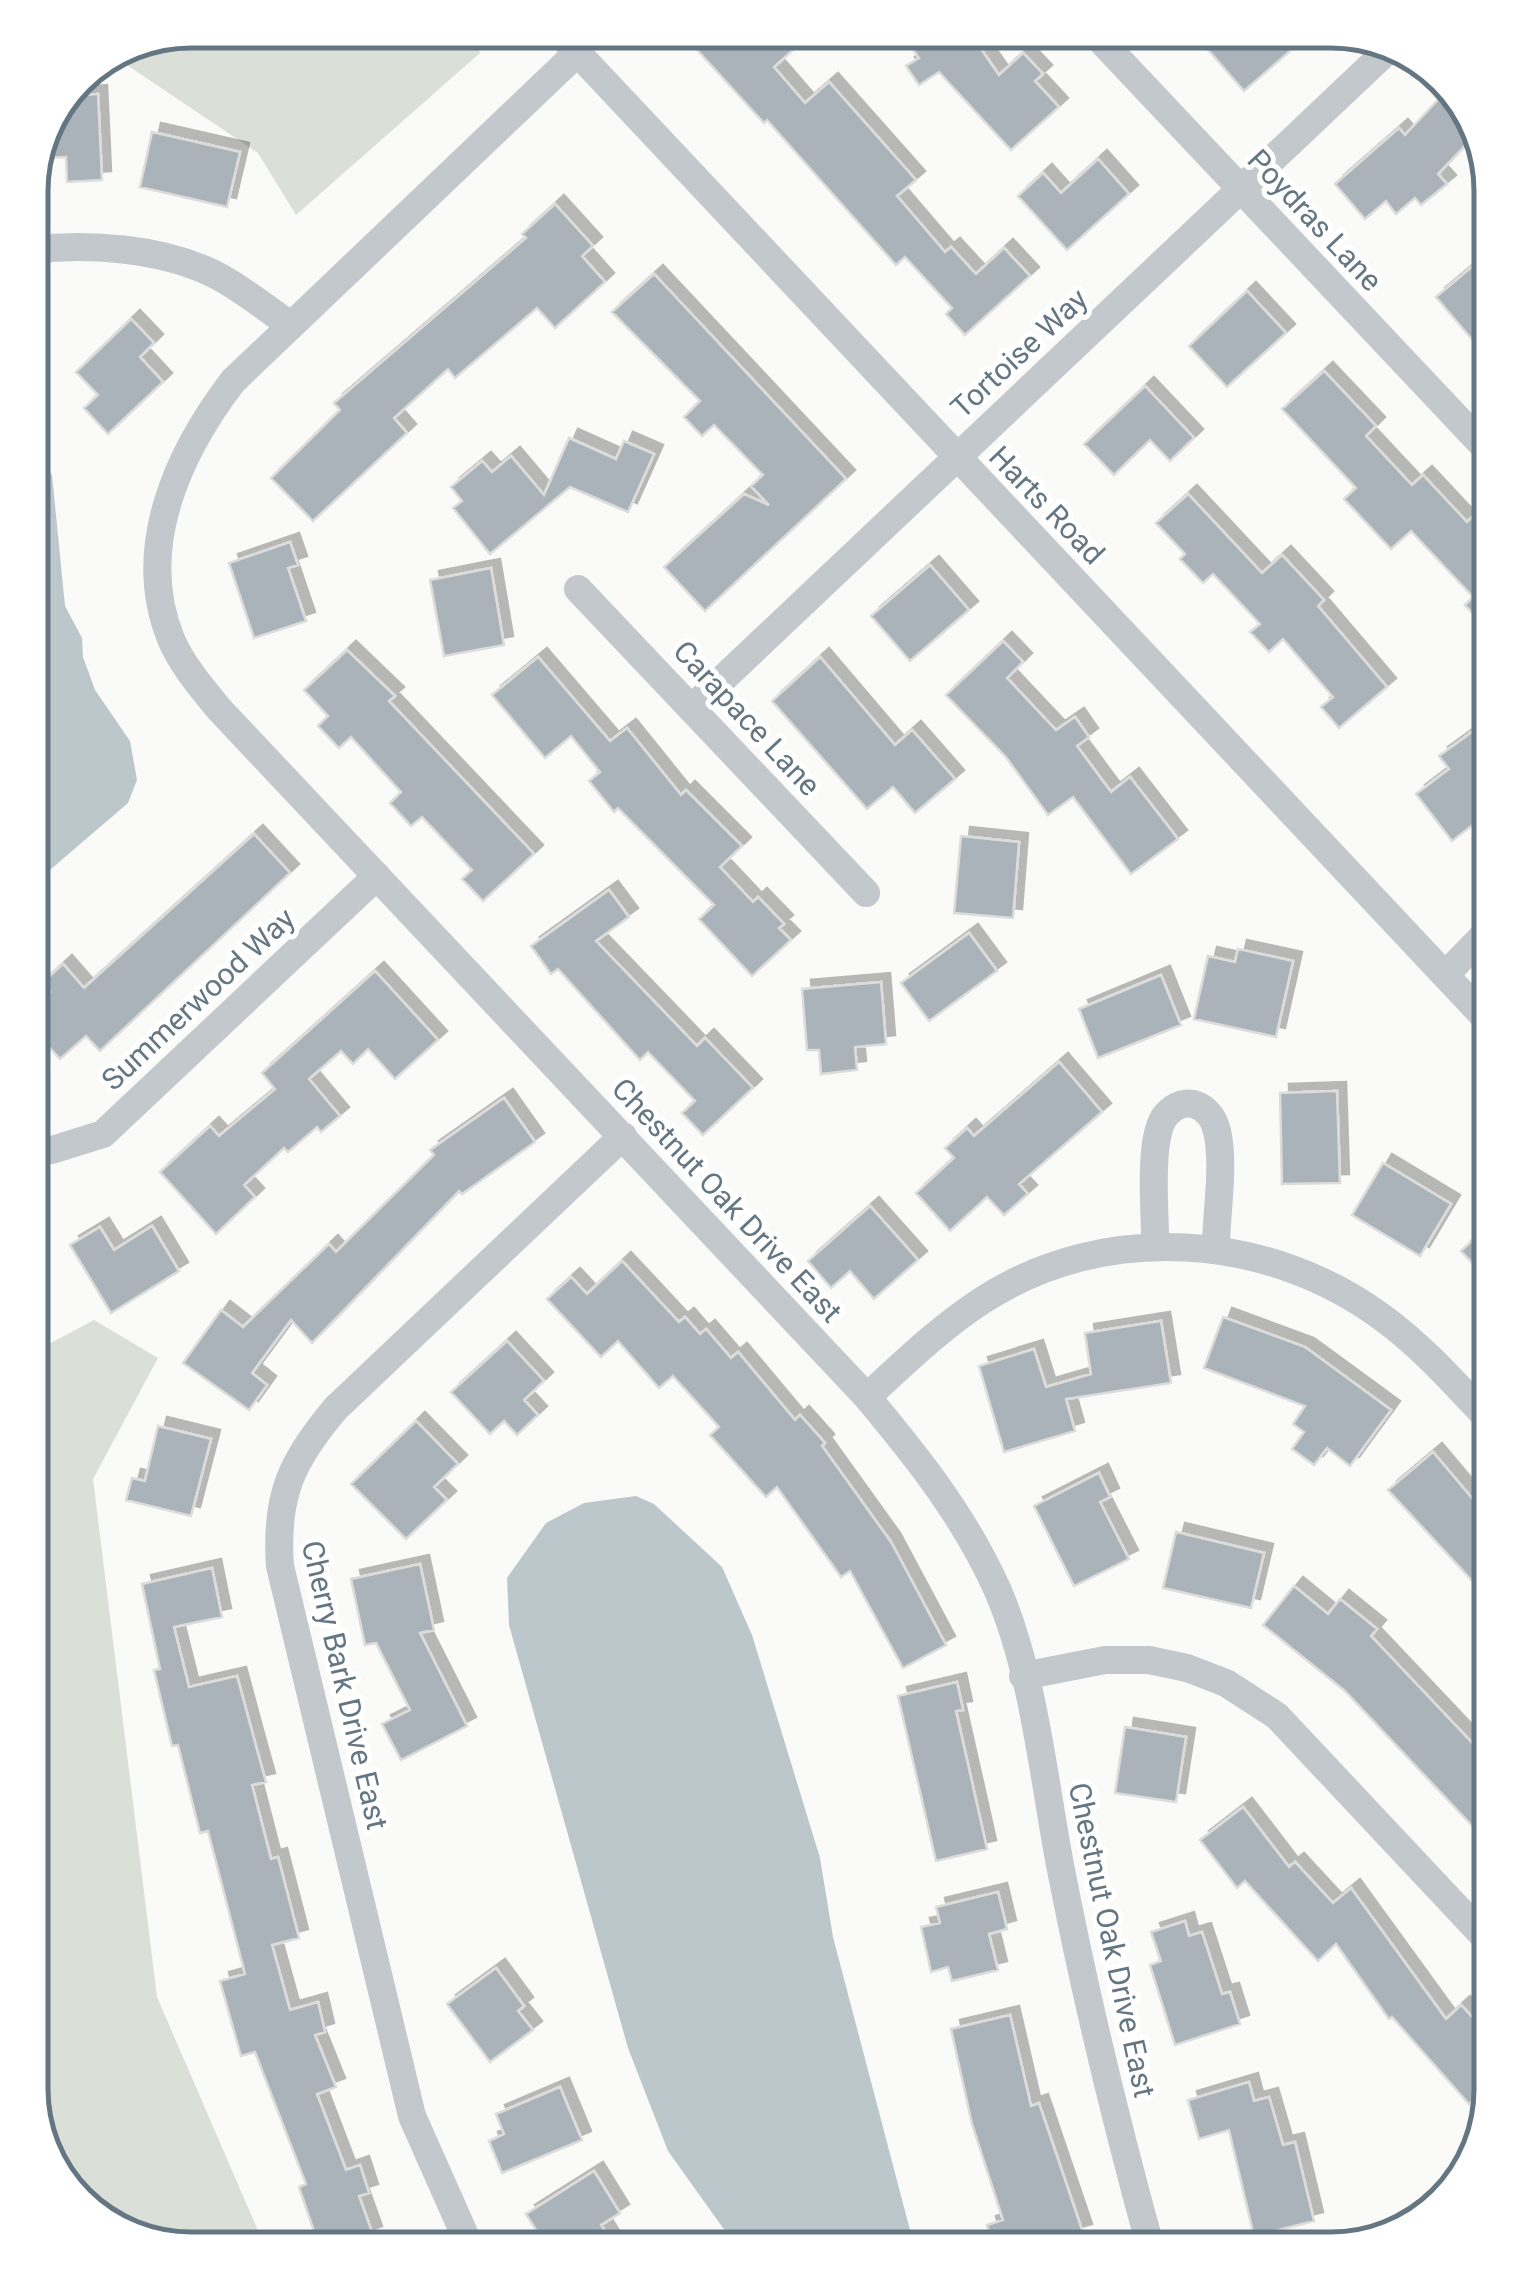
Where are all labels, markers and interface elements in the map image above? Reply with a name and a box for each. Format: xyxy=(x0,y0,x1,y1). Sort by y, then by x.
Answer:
street label: Poydras Lane xyxy=(1241,142,1389,298)
street label: Tortoise Way xyxy=(944,281,1094,425)
street label: Harts Road xyxy=(982,439,1112,571)
street label: Carapace Lane xyxy=(666,633,828,803)
street label: Summerwood Way xyxy=(94,901,302,1097)
street label: Chestnut Oak Drive East xyxy=(605,1071,849,1329)
street label: Cherry Bark Drive East xyxy=(295,1537,395,1833)
street label: Chestnut Oak Drive East xyxy=(1062,1779,1162,2101)

